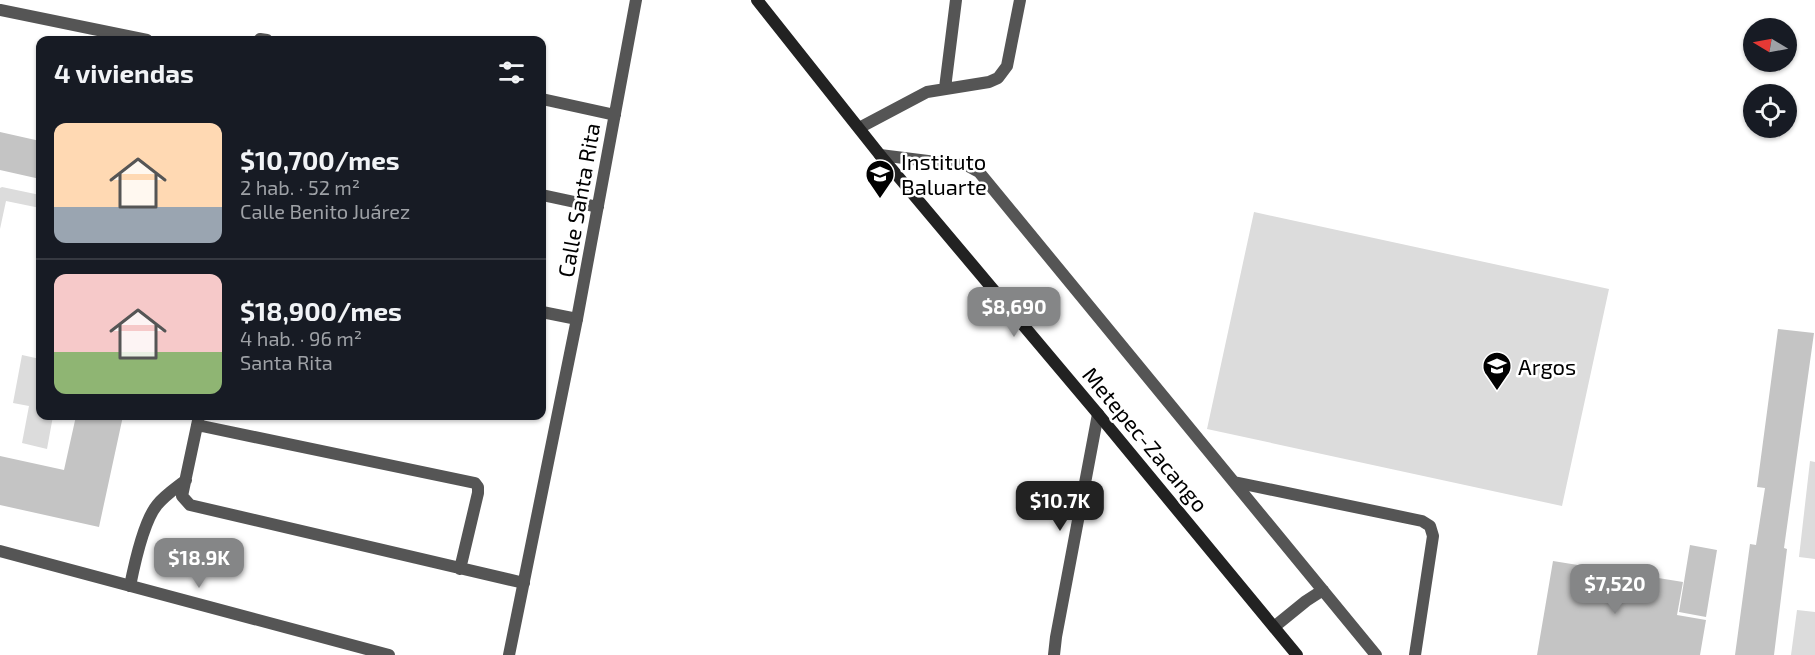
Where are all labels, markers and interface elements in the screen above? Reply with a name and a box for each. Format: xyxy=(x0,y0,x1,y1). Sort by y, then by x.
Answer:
north arrow xyxy=(1743,18,1797,72)
map controls xyxy=(1743,18,1797,138)
icon: filters xyxy=(495,56,528,89)
text: 4 viviendas xyxy=(54,57,194,88)
button: locate xyxy=(1743,84,1797,138)
street label: Calle Santa Rita xyxy=(552,121,604,279)
text: $10,700/mes xyxy=(240,144,400,175)
icon: home xyxy=(102,147,174,219)
place label: Instituto Baluarte xyxy=(901,148,987,199)
school or university icon: Instituto Baluarte xyxy=(864,158,896,200)
text: 2 hab. · 52 m² xyxy=(240,175,360,199)
text: Calle Benito Juárez xyxy=(240,199,410,223)
pin: $8,690 xyxy=(965,287,1063,338)
text: $8,690 xyxy=(981,294,1047,318)
text: $18,900/mes xyxy=(240,295,402,326)
icon: home xyxy=(102,298,174,370)
text: 4 hab. · 96 m² xyxy=(240,326,362,350)
text: Santa Rita xyxy=(240,350,333,374)
school or university icon: Argos xyxy=(1481,350,1513,392)
place label: Argos xyxy=(1518,353,1576,379)
street label: Metepec-Zacango xyxy=(1078,361,1214,517)
pin: $10.7K xyxy=(1011,481,1109,532)
text: $10.7K xyxy=(1030,488,1090,512)
pin: $18.9K xyxy=(150,538,248,589)
text: $18.9K xyxy=(168,545,230,569)
pin: $7,520 xyxy=(1566,564,1664,615)
text: $7,520 xyxy=(1584,571,1646,595)

